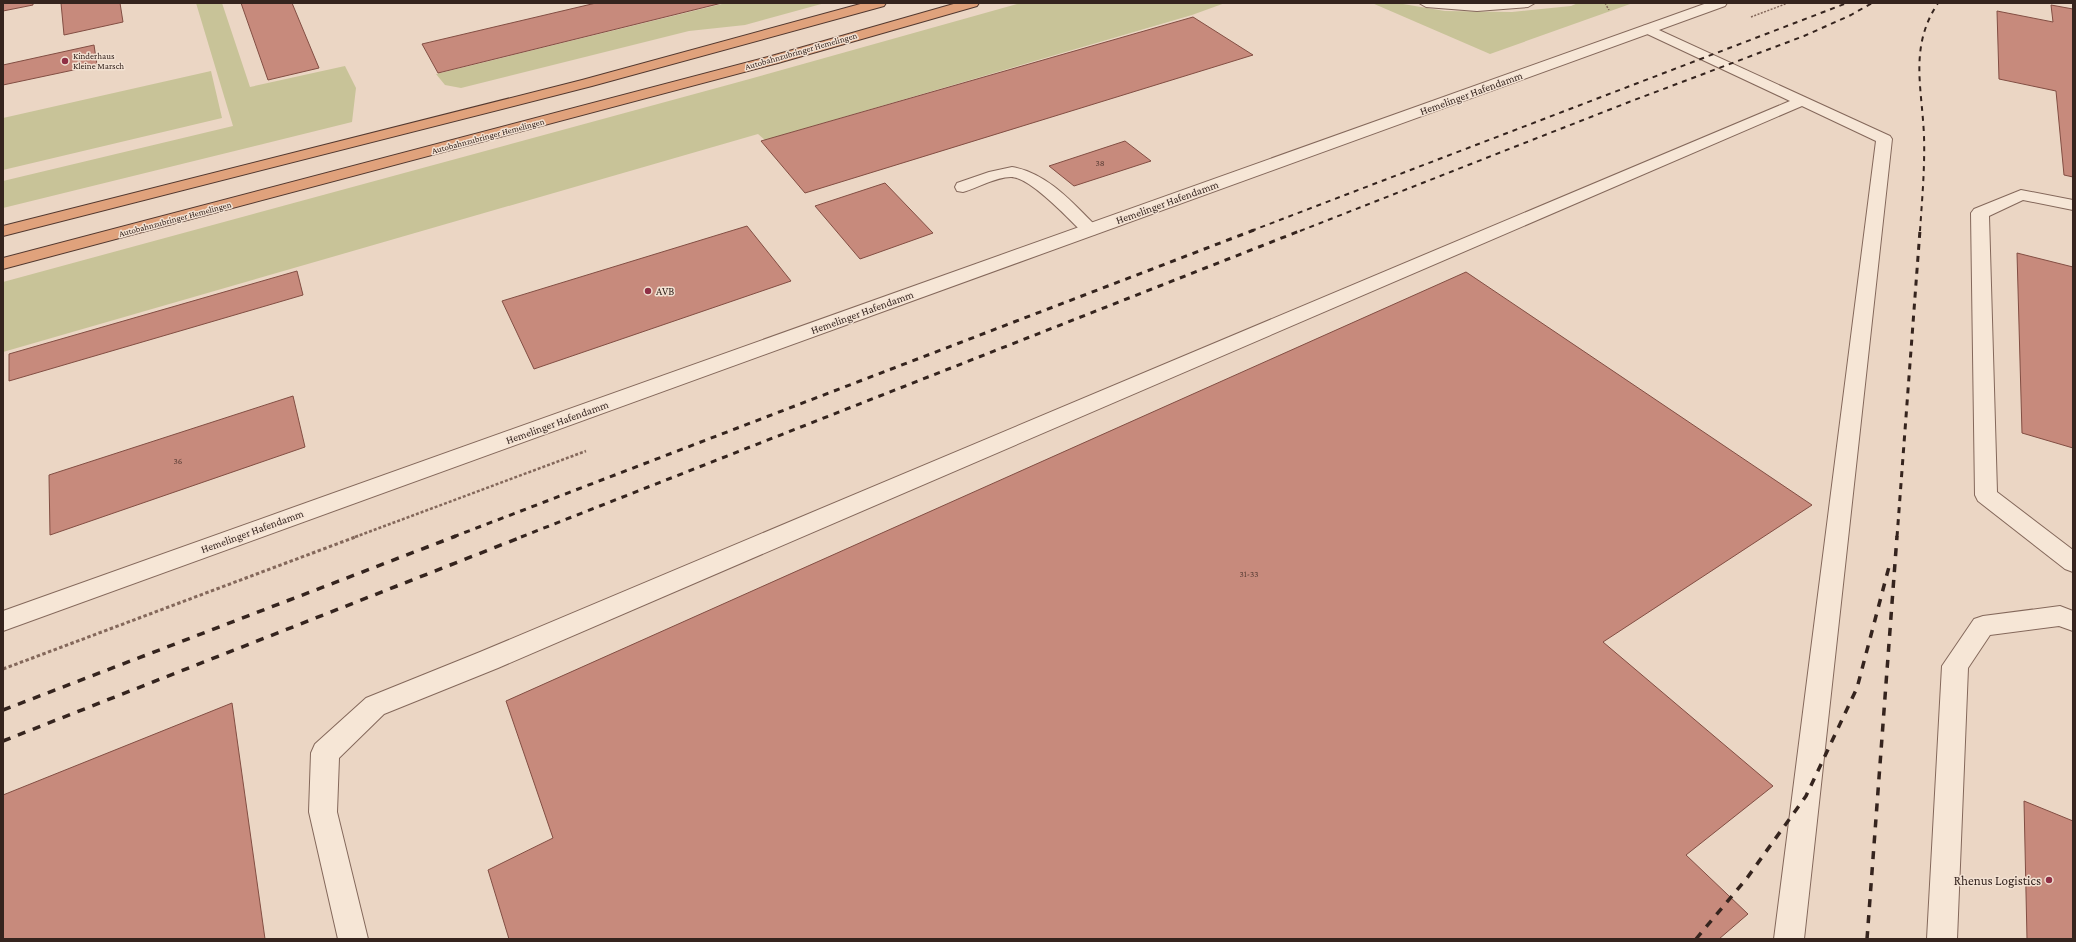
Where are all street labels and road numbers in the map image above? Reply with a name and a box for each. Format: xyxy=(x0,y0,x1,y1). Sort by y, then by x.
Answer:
street label: Autobahnzubringer Hemelingen xyxy=(744,30,858,72)
street label: Hemelinger Hafendamm xyxy=(1418,69,1524,118)
street label: Autobahnzubringer Hemelingen xyxy=(431,116,546,156)
street label: Hemelinger Hafendamm xyxy=(1114,178,1220,227)
street label: Autobahnzubringer Hemelingen xyxy=(118,199,233,239)
street label: Hemelinger Hafendamm xyxy=(809,288,915,337)
street label: Hemelinger Hafendamm xyxy=(504,398,610,447)
street label: Hemelinger Hafendamm xyxy=(199,507,305,556)

